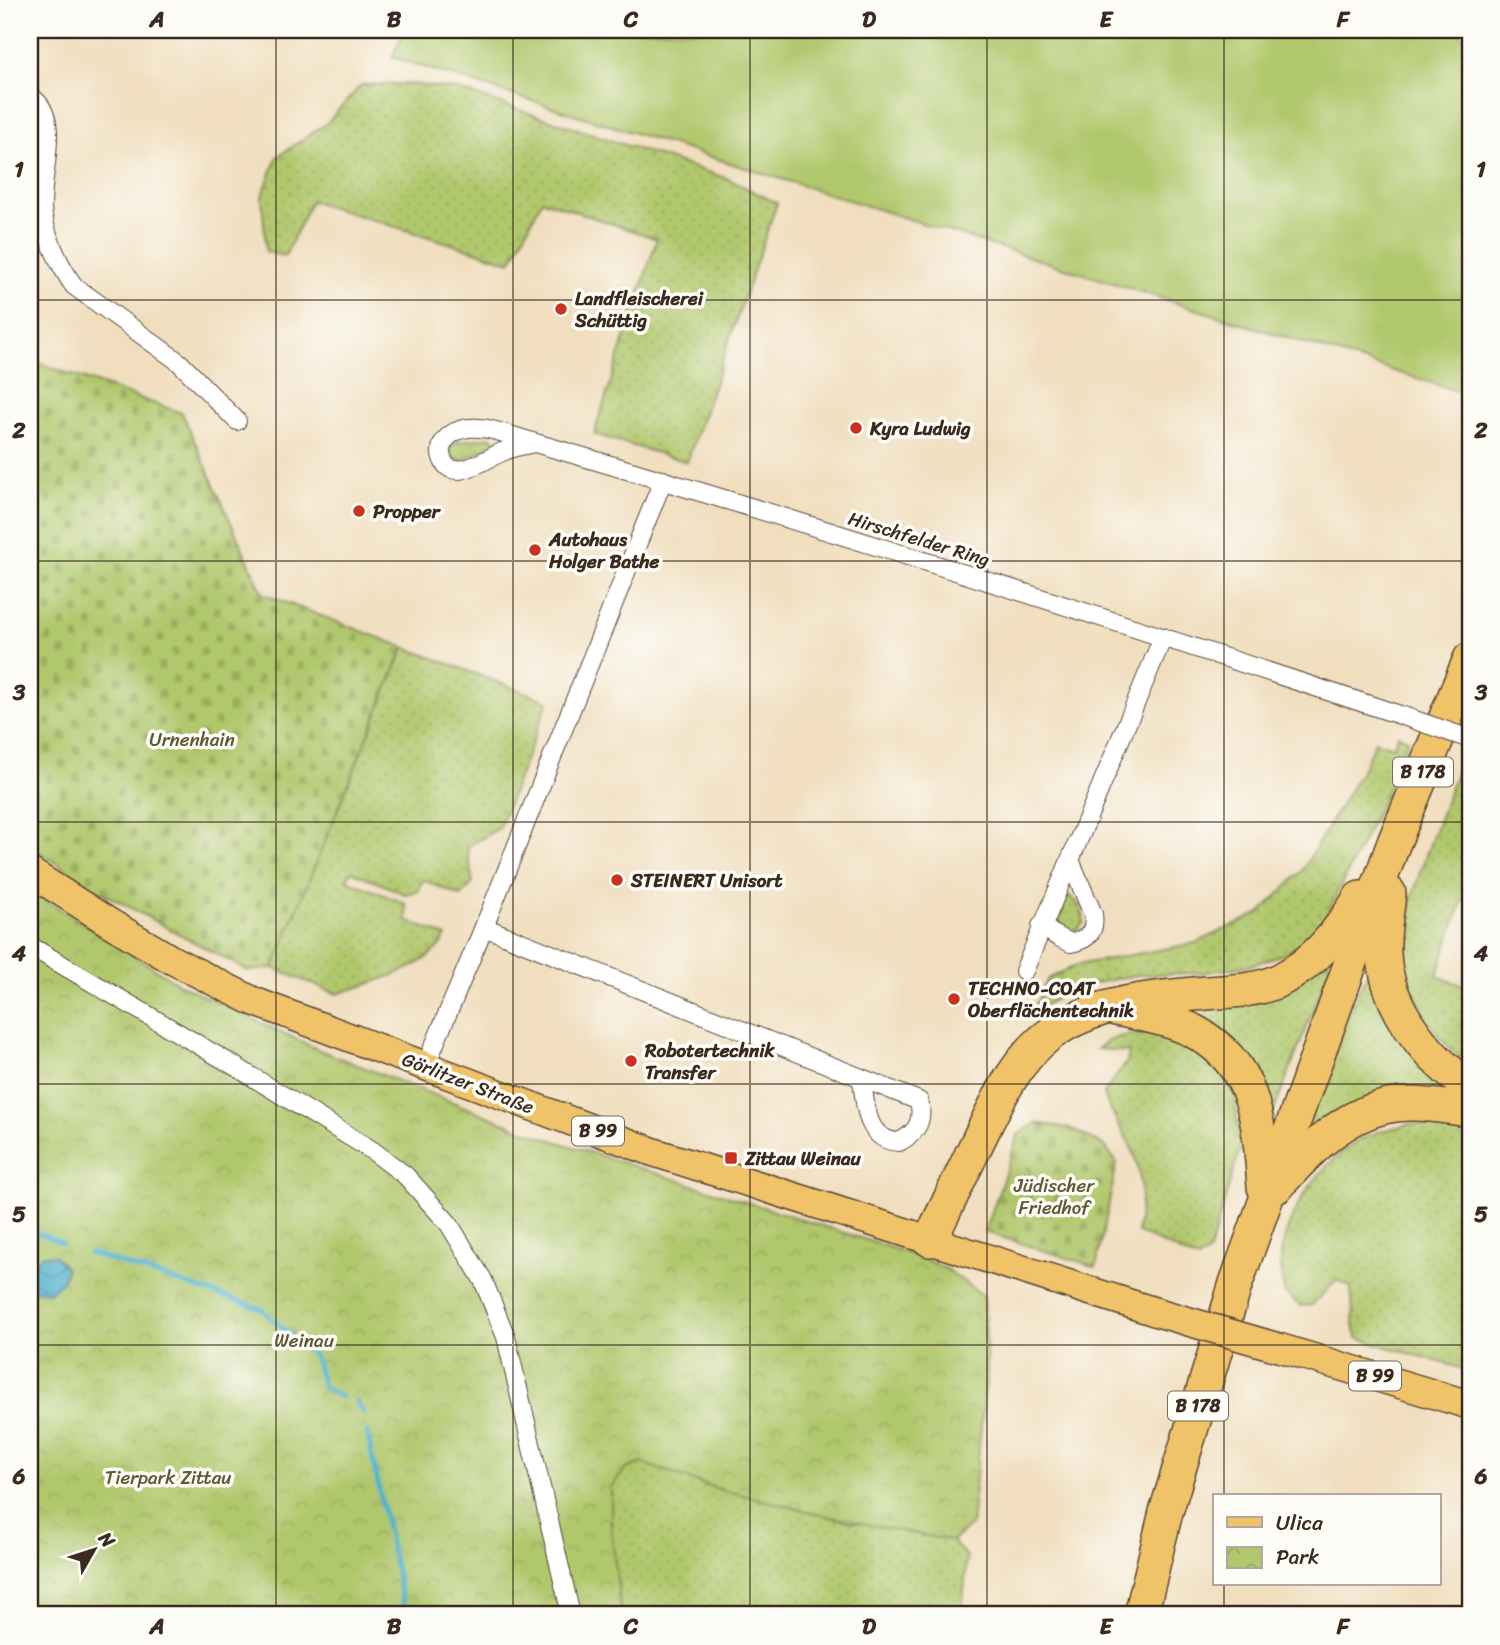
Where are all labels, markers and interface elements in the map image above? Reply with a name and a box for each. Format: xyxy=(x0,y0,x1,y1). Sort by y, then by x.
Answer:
text: A xyxy=(148,0,165,40)
text: B xyxy=(387,0,402,40)
text: C xyxy=(623,0,639,40)
text: D xyxy=(862,0,877,40)
text: E xyxy=(1100,0,1115,40)
text: F xyxy=(1336,0,1351,40)
text: 1 xyxy=(14,149,24,190)
text: 1 xyxy=(1476,149,1486,190)
place label: Landfleischerei Schüttig xyxy=(574,282,704,337)
marker: Landfleischerei Schüttig xyxy=(553,301,569,317)
text: 2 xyxy=(11,410,26,451)
text: 2 xyxy=(1473,410,1488,451)
place label: Kyra Ludwig xyxy=(869,412,971,445)
marker: Kyra Ludwig xyxy=(848,420,864,436)
place label: Propper xyxy=(373,495,442,528)
street label: Hirschfelder Ring xyxy=(844,502,994,576)
marker: Propper xyxy=(351,503,367,519)
place label: Autohaus Holger Bathe xyxy=(548,523,659,578)
marker: Autohaus Holger Bathe xyxy=(527,542,543,558)
text: 3 xyxy=(12,672,26,713)
text: 3 xyxy=(1474,672,1488,713)
park label: Urnenhain xyxy=(149,723,235,756)
road number: B 178 xyxy=(1393,758,1453,786)
place label: STEINERT Unisort xyxy=(630,864,783,897)
marker: STEINERT Unisort xyxy=(609,872,625,888)
text: 4 xyxy=(11,933,27,974)
text: 4 xyxy=(1473,933,1489,974)
place label: TECHNO-COAT Oberflächentechnik xyxy=(968,972,1134,1027)
marker: TECHNO-COAT Oberflächentechnik xyxy=(946,991,962,1007)
place label: Robotertechnik Transfer xyxy=(644,1034,776,1089)
street label: Görlitzer Straße xyxy=(397,1043,539,1123)
marker: Robotertechnik Transfer xyxy=(623,1053,639,1069)
road number: B 99 xyxy=(572,1116,624,1146)
place label: Zittau Weinau xyxy=(744,1142,862,1175)
marker: Zittau Weinau xyxy=(723,1150,739,1166)
park label: Jüdischer Friedhof xyxy=(1013,1169,1095,1224)
text: 5 xyxy=(12,1194,26,1235)
text: 5 xyxy=(1474,1194,1488,1235)
park label: Weinau xyxy=(274,1324,334,1357)
road number: B 99 xyxy=(1349,1362,1401,1391)
road number: B 178 xyxy=(1168,1392,1228,1420)
text: 6 xyxy=(11,1456,26,1497)
text: 6 xyxy=(1473,1456,1488,1497)
park label: Tierpark Zittau xyxy=(105,1461,231,1494)
legend xyxy=(1213,1494,1440,1586)
text: Ulica xyxy=(1276,1504,1323,1542)
north arrow xyxy=(60,1516,130,1586)
text: N xyxy=(89,1523,124,1556)
text: Park xyxy=(1276,1538,1319,1576)
text: A xyxy=(148,1606,165,1645)
text: B xyxy=(387,1606,402,1645)
text: C xyxy=(623,1606,639,1645)
text: D xyxy=(862,1606,877,1645)
text: E xyxy=(1100,1606,1115,1645)
text: F xyxy=(1336,1606,1351,1645)

